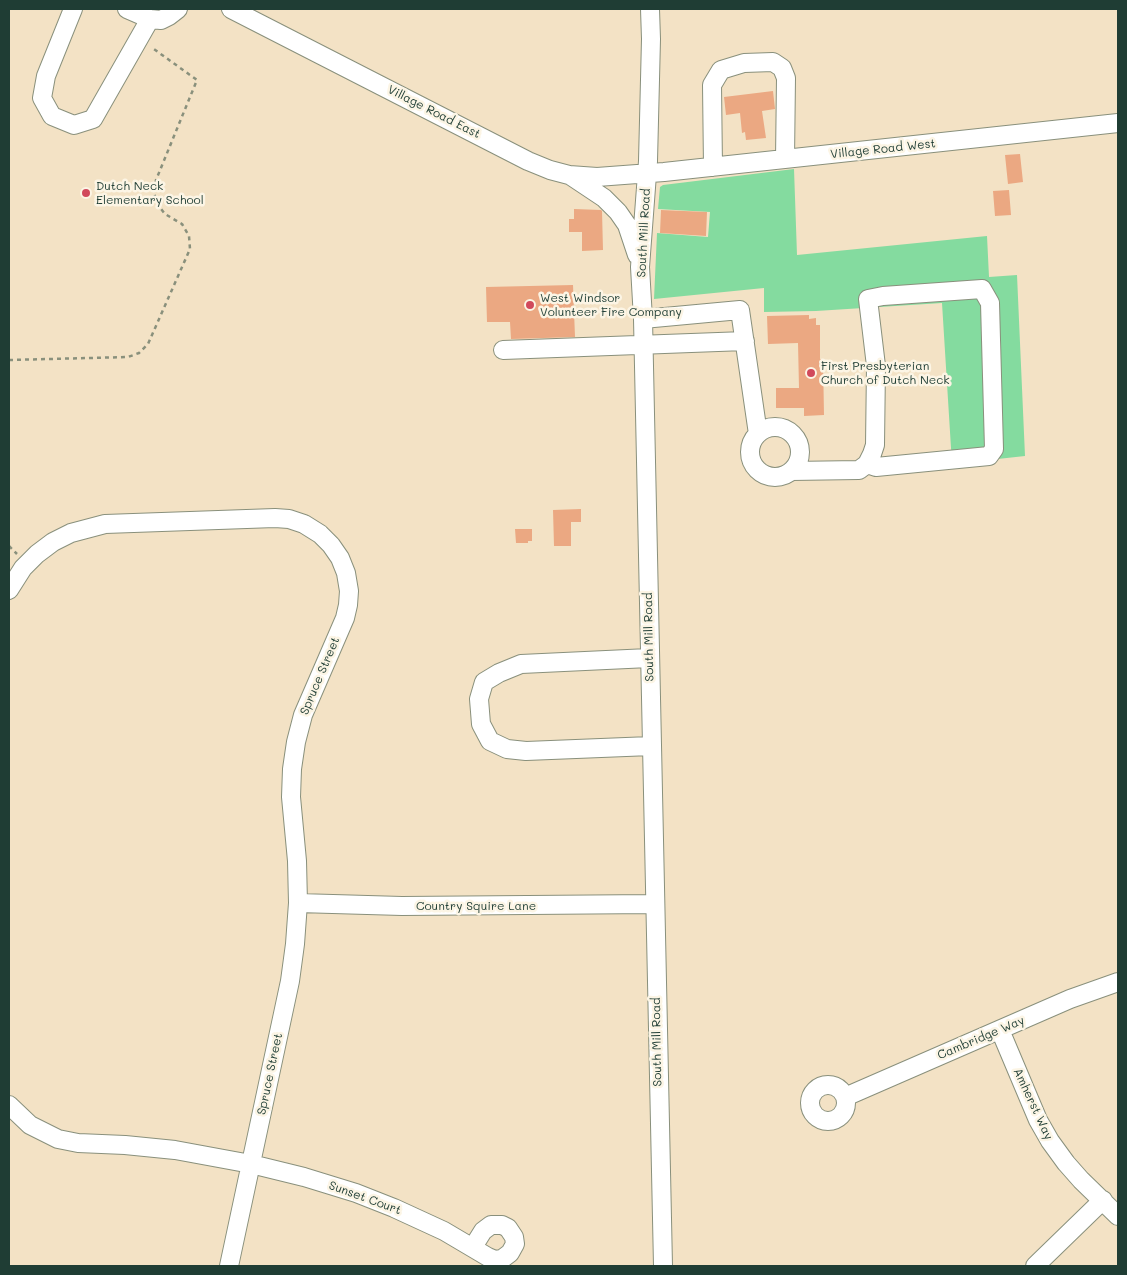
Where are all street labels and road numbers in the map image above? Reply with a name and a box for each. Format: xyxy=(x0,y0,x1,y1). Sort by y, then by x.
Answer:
street label: Village Road East xyxy=(385,82,483,142)
street label: Village Road West xyxy=(830,136,936,162)
street label: South Mill Road xyxy=(634,188,654,278)
street label: South Mill Road xyxy=(641,592,657,682)
street label: Spruce Street xyxy=(297,635,343,717)
street label: Country Squire Lane xyxy=(416,899,536,913)
street label: South Mill Road xyxy=(649,997,665,1087)
street label: Cambridge Way xyxy=(935,1013,1027,1063)
street label: Spruce Street xyxy=(254,1032,286,1116)
street label: Amherst Way xyxy=(1010,1066,1056,1142)
street label: Sunset Court xyxy=(327,1178,403,1218)

